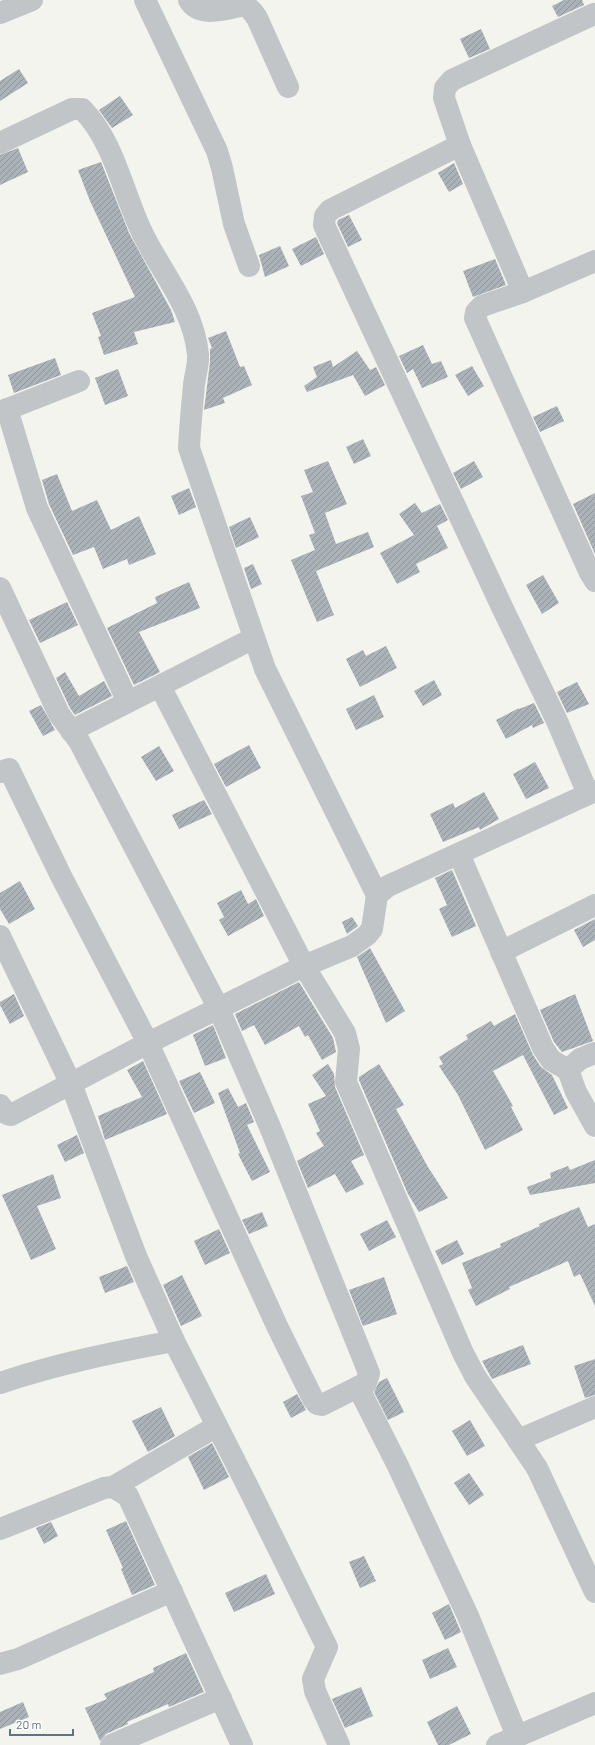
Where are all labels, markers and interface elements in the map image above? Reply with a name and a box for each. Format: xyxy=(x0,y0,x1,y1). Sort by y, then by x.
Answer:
scale bar xyxy=(10,1711,73,1737)
text: 20 m xyxy=(16,1717,42,1731)

